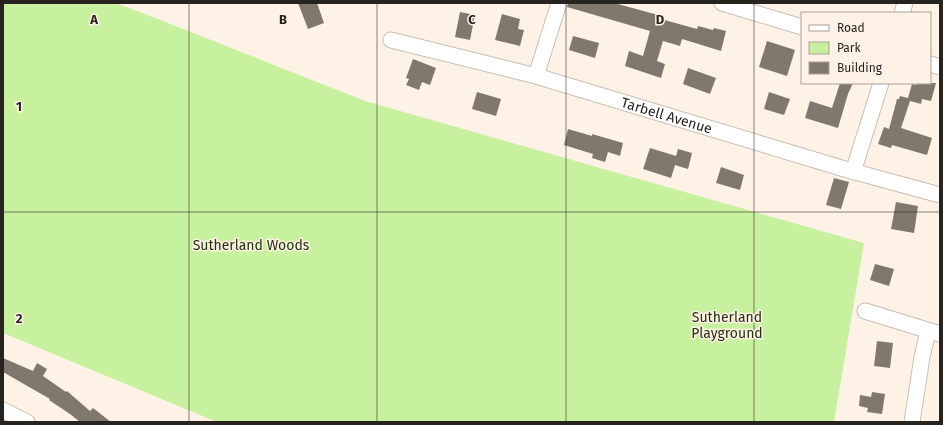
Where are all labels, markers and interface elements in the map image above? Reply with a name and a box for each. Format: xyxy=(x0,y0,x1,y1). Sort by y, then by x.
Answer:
text: A xyxy=(89,12,98,27)
text: B xyxy=(279,12,287,27)
text: C xyxy=(468,12,476,27)
text: D xyxy=(656,12,665,27)
legend xyxy=(801,12,931,84)
text: Road xyxy=(837,21,865,35)
text: Park xyxy=(837,41,861,55)
text: Building xyxy=(837,61,883,75)
street label: Tarbell Avenue xyxy=(619,94,714,138)
text: 1 xyxy=(16,99,22,114)
park label: Sutherland Woods xyxy=(193,237,310,254)
park label: Sutherland Playground xyxy=(691,309,763,342)
text: 2 xyxy=(16,311,23,326)

